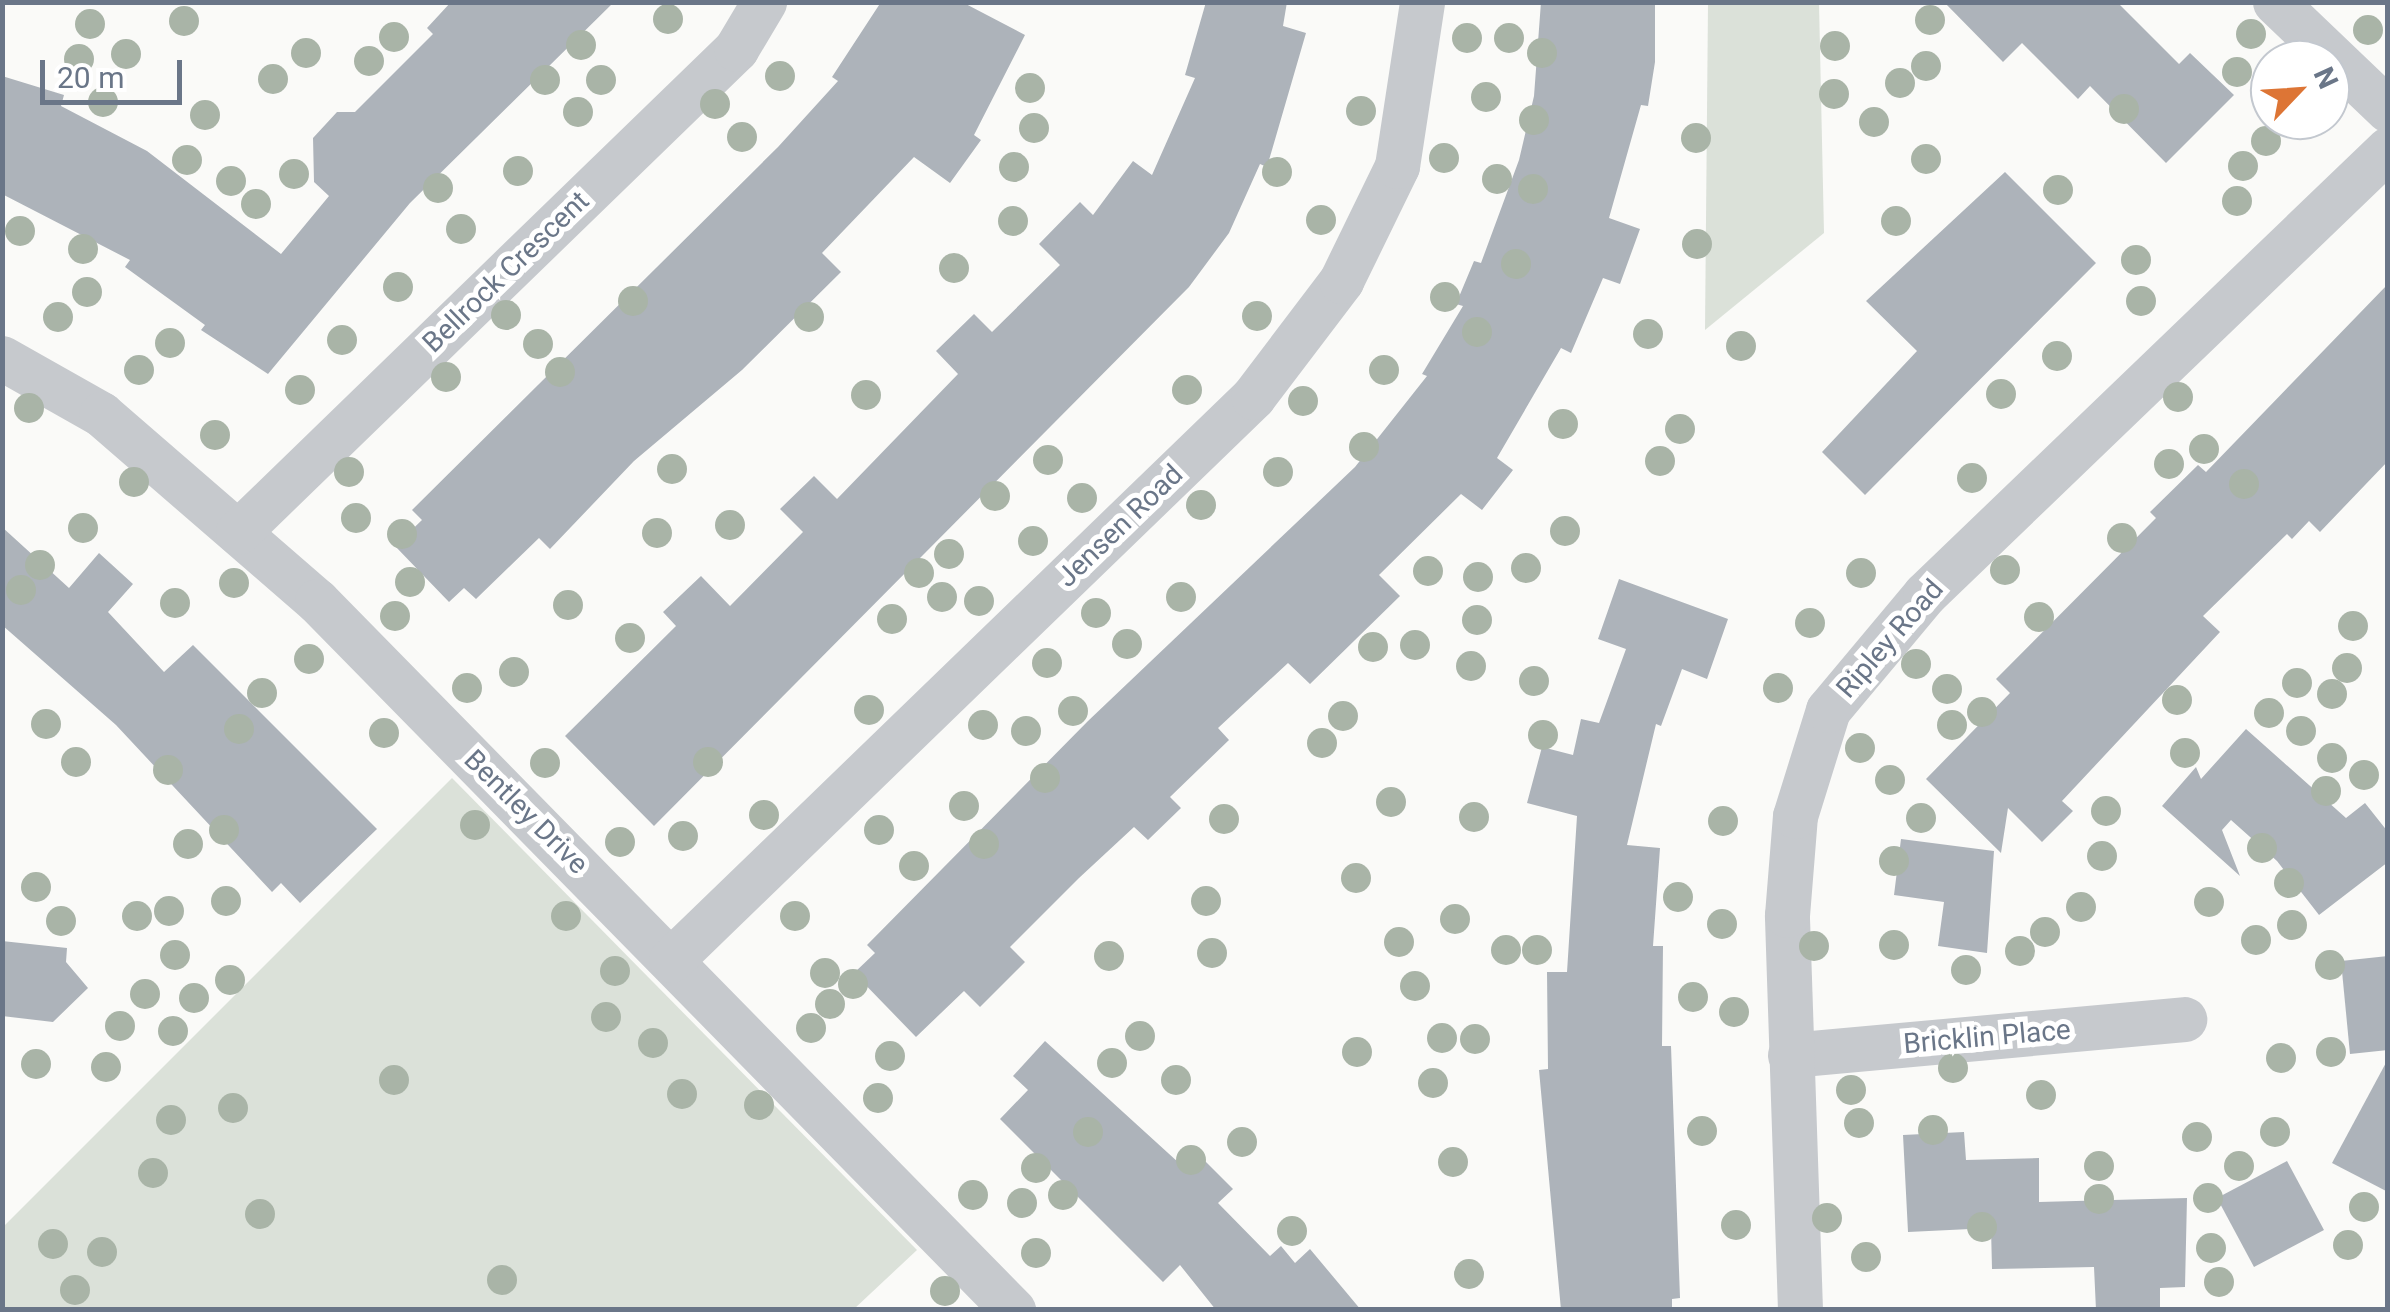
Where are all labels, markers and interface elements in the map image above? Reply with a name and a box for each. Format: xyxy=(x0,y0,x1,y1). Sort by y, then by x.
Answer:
scale bar xyxy=(45,40,188,102)
north arrow xyxy=(2250,40,2350,140)
text: 20 m xyxy=(57,60,124,95)
text: N xyxy=(2307,62,2345,94)
street label: Bellrock Crescent xyxy=(416,184,596,360)
street label: Jensen Road xyxy=(1050,458,1190,594)
street label: Ripley Road xyxy=(1830,573,1950,705)
street label: Bentley Drive xyxy=(457,743,595,881)
street label: Bricklin Place xyxy=(1902,1013,2072,1061)

